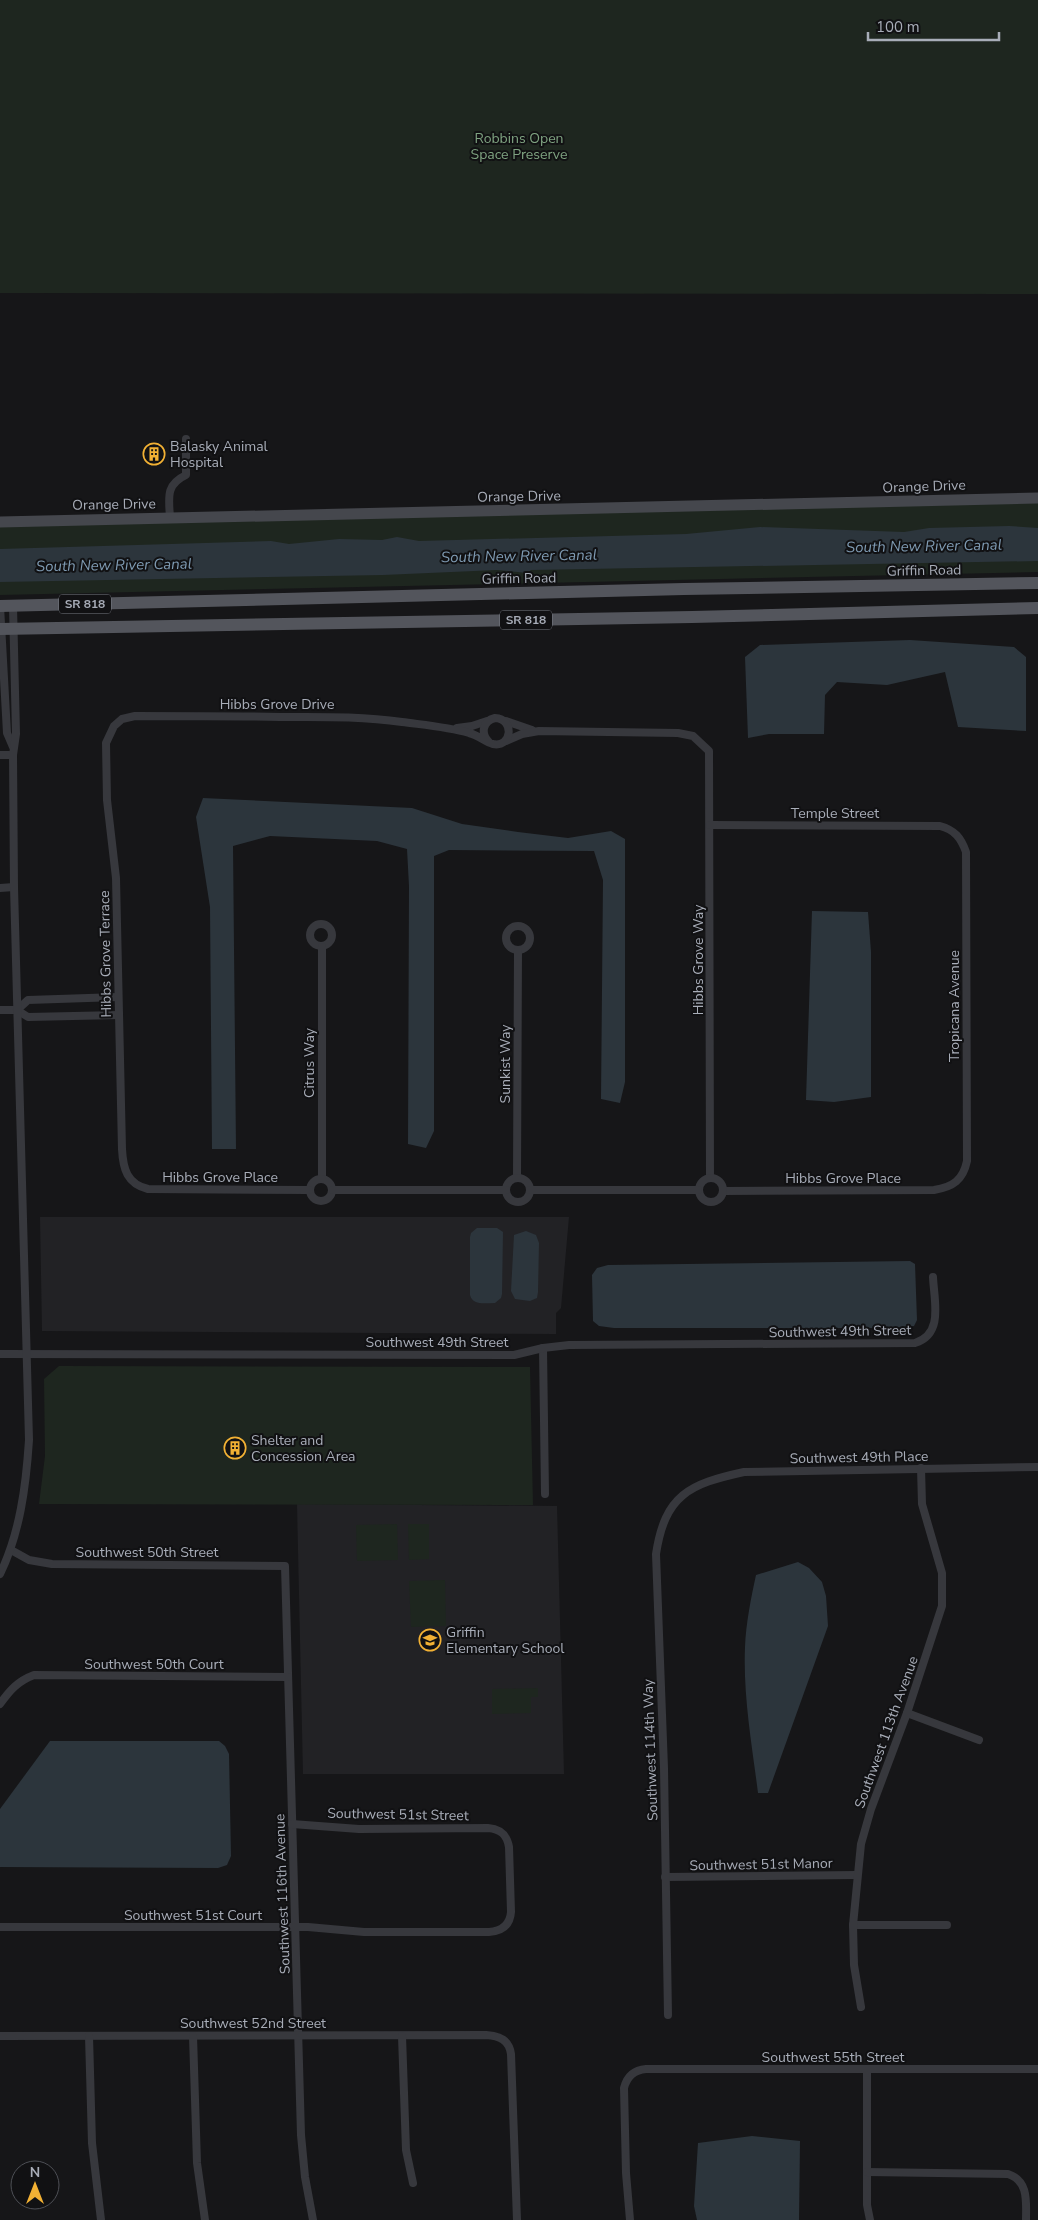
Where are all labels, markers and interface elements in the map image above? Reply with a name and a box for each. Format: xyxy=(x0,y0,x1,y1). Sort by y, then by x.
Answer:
scale bar xyxy=(868,10,999,42)
text: 100 m xyxy=(876,17,920,37)
park label: Robbins Open Space Preserve xyxy=(471,129,567,164)
place label: Balasky Animal Hospital xyxy=(170,437,269,472)
building icon: Balasky Animal Hospital xyxy=(142,442,166,466)
street label: Orange Drive xyxy=(882,476,966,497)
street label: Orange Drive xyxy=(477,486,561,507)
street label: Orange Drive xyxy=(72,494,156,515)
water label: South New River Canal xyxy=(846,535,1002,557)
water label: South New River Canal xyxy=(441,545,597,567)
water label: South New River Canal xyxy=(36,554,192,576)
street label: Griffin Road xyxy=(886,560,962,581)
street label: Griffin Road xyxy=(481,568,557,589)
road number: SR 818 xyxy=(59,594,111,614)
road number: SR 818 xyxy=(500,610,552,630)
street label: Hibbs Grove Drive xyxy=(220,695,334,714)
street label: Temple Street xyxy=(791,804,879,823)
street label: Hibbs Grove Terrace xyxy=(95,890,116,1018)
street label: Hibbs Grove Way xyxy=(689,904,708,1015)
street label: Tropicana Avenue xyxy=(945,950,964,1062)
street label: Sunkist Way xyxy=(496,1024,515,1103)
street label: Citrus Way xyxy=(300,1027,319,1098)
street label: Hibbs Grove Place xyxy=(162,1168,278,1187)
street label: Hibbs Grove Place xyxy=(785,1169,901,1188)
street label: Southwest 49th Street xyxy=(768,1321,912,1342)
street label: Southwest 49th Street xyxy=(366,1333,508,1352)
place label: Shelter and Concession Area xyxy=(251,1431,356,1466)
building icon: Shelter and Concession Area xyxy=(223,1436,247,1460)
street label: Southwest 49th Place xyxy=(789,1447,929,1468)
street label: Southwest 50th Street xyxy=(76,1543,218,1562)
place label: Griffin Elementary School xyxy=(446,1623,565,1658)
school or university icon: Griffin Elementary School xyxy=(418,1628,442,1652)
street label: Southwest 113th Avenue xyxy=(850,1653,923,1811)
street label: Southwest 50th Court xyxy=(84,1655,224,1674)
street label: Southwest 114th Way xyxy=(638,1678,662,1821)
street label: Southwest 51st Street xyxy=(327,1804,469,1825)
street label: Southwest 116th Avenue xyxy=(270,1813,295,1975)
street label: Southwest 51st Manor xyxy=(689,1854,833,1875)
street label: Southwest 51st Court xyxy=(124,1906,262,1925)
street label: Southwest 52nd Street xyxy=(180,2014,326,2033)
street label: Southwest 55th Street xyxy=(762,2048,904,2067)
north arrow xyxy=(10,2160,60,2210)
text: N xyxy=(30,2163,40,2182)

